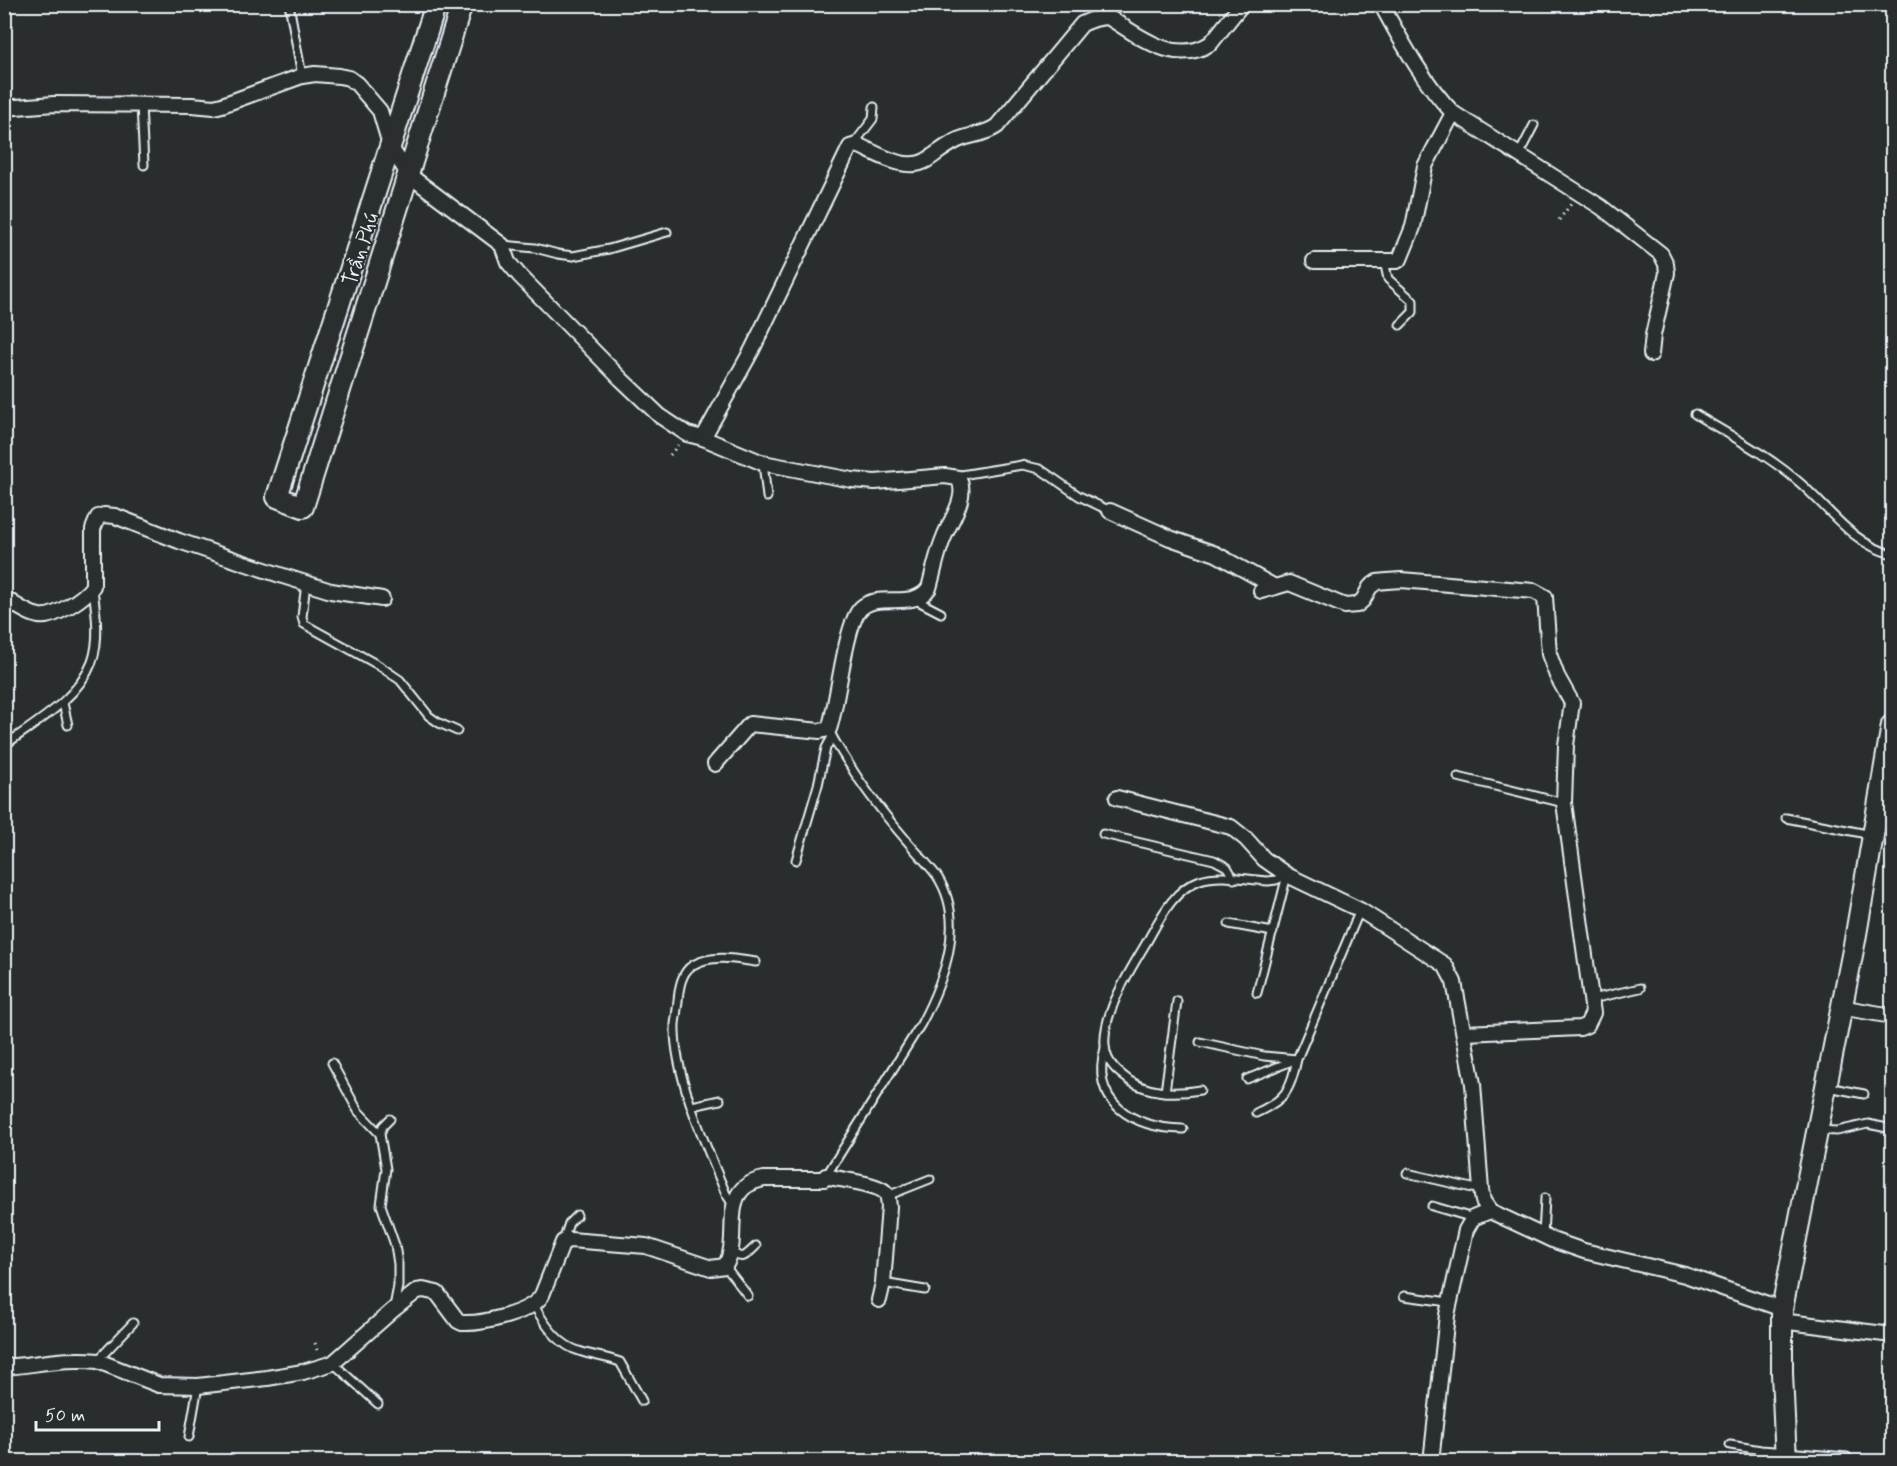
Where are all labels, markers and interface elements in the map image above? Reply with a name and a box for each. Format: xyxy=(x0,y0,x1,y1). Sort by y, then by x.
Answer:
street label: Trần Phú xyxy=(336,209,386,289)
scale bar xyxy=(36,1394,159,1432)
text: 50 m xyxy=(45,1404,85,1428)

